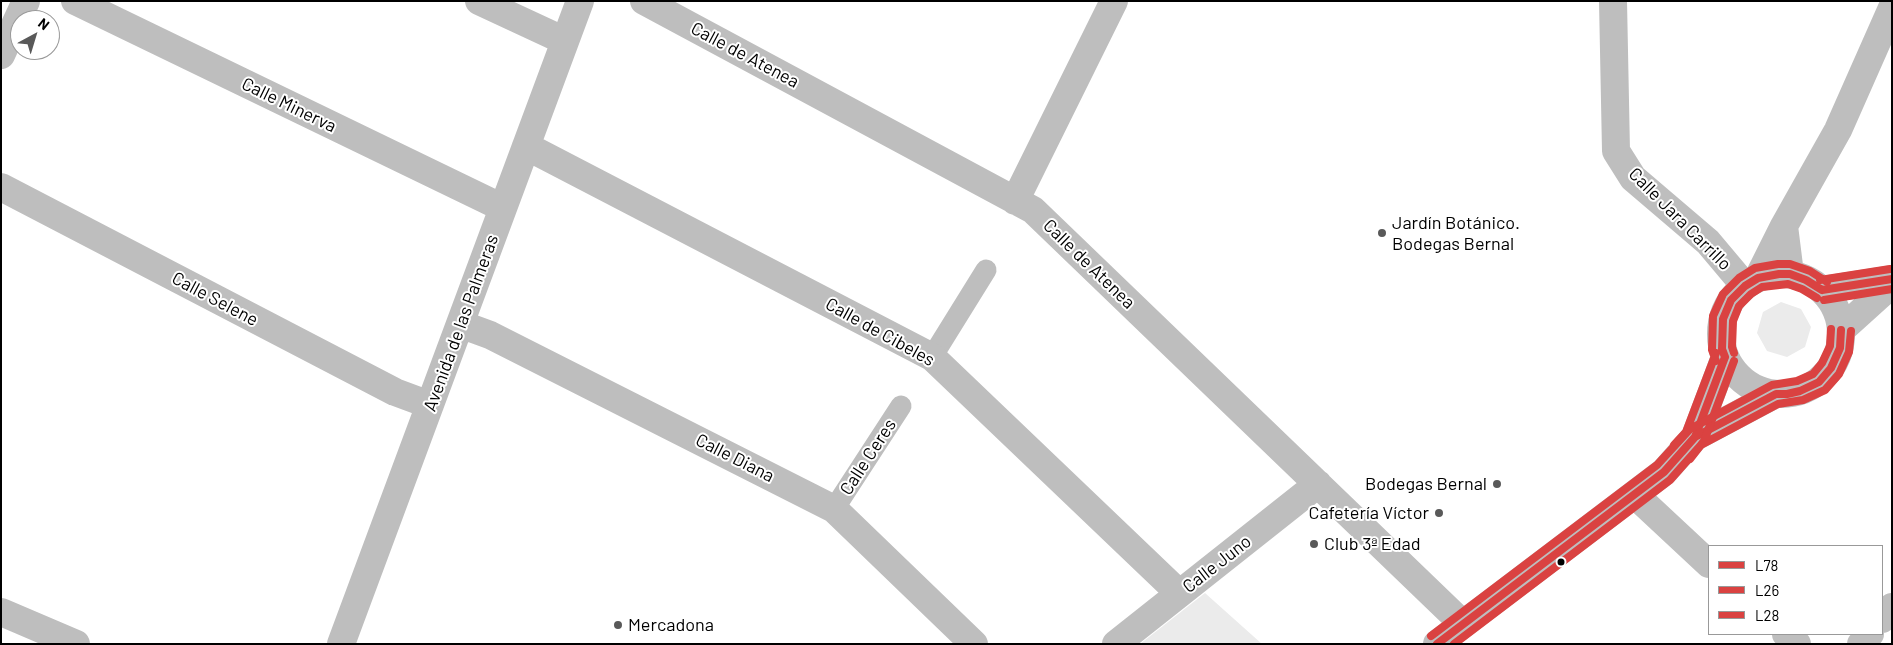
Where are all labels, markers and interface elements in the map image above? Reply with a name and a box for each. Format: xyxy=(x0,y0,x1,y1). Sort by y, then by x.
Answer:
north arrow xyxy=(10,10,60,60)
text: N xyxy=(35,14,53,33)
street label: Calle de Atenea xyxy=(687,17,803,93)
street label: Calle Minerva xyxy=(238,73,340,137)
street label: Calle Jara Carrillo xyxy=(1624,163,1736,275)
place label: Jardín Botánico. Bodegas Bernal xyxy=(1392,212,1520,254)
street label: Calle de Atenea xyxy=(1039,215,1139,313)
marker: Jardín Botánico. Bodegas Bernal xyxy=(1376,227,1388,239)
street label: Avenida de las Palmeras xyxy=(419,232,503,414)
street label: Calle Selene xyxy=(168,267,262,331)
street label: Calle de Cibeles xyxy=(822,293,938,371)
street label: Calle Ceres xyxy=(835,415,901,499)
street label: Calle Diana xyxy=(692,429,778,487)
place label: Bodegas Bernal xyxy=(1365,473,1487,495)
marker: Bodegas Bernal xyxy=(1491,478,1503,490)
place label: Cafetería Víctor xyxy=(1309,502,1429,524)
marker: Cafetería Víctor xyxy=(1433,507,1445,519)
street label: Calle Juno xyxy=(1178,531,1256,597)
place label: Club 3ª Edad xyxy=(1324,533,1421,555)
marker: Club 3ª Edad xyxy=(1308,538,1320,550)
legend xyxy=(1708,545,1883,635)
text: L78 xyxy=(1755,556,1778,574)
unlabelled marker xyxy=(1556,557,1566,567)
text: L26 xyxy=(1755,581,1779,599)
text: L28 xyxy=(1755,606,1779,624)
place label: Mercadona xyxy=(628,614,714,636)
marker: Mercadona xyxy=(612,619,624,631)

